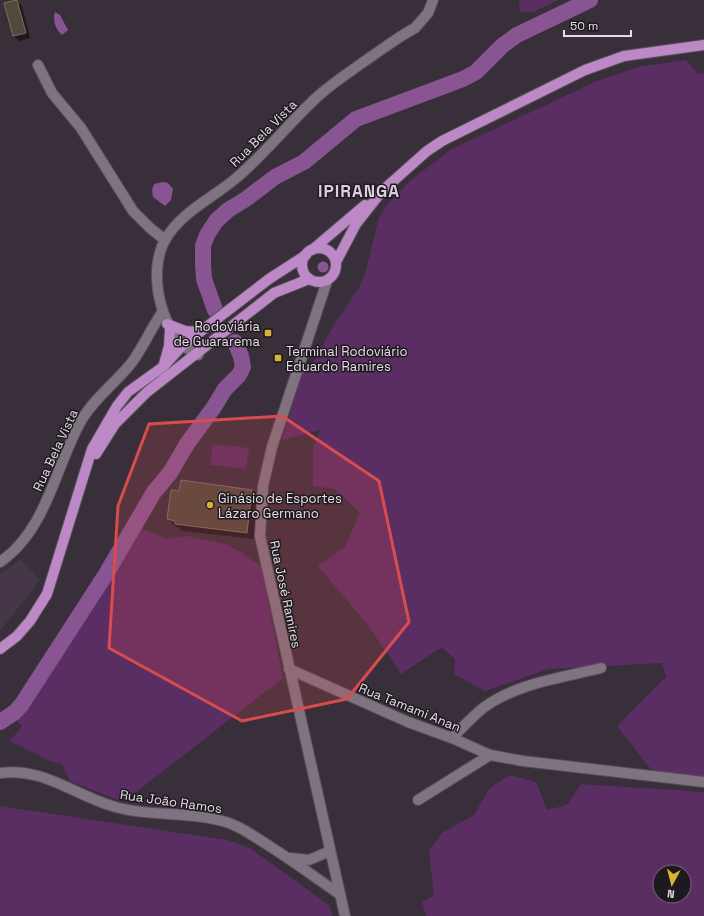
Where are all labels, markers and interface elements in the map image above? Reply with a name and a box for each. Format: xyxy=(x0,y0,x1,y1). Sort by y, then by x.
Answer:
scale bar xyxy=(564,12,631,38)
text: 50 m xyxy=(570,18,598,34)
street label: Rua Bela Vista xyxy=(226,96,301,171)
district label: IPIRANGA xyxy=(318,180,400,202)
place label: Rodoviária de Guararema xyxy=(173,318,261,350)
marker: Rodoviária de Guararema xyxy=(263,328,273,338)
place label: Terminal Rodoviário Eduardo Ramires xyxy=(286,343,407,375)
marker: Terminal Rodoviário Eduardo Ramires xyxy=(273,353,283,363)
street label: Rua Bela Vista xyxy=(29,406,82,494)
place label: Ginásio de Esportes Lázaro Germano xyxy=(218,490,342,522)
marker: Ginásio de Esportes Lázaro Germano xyxy=(205,500,215,510)
street label: Rua José Ramires xyxy=(266,539,305,650)
street label: Rua Tamami Anan xyxy=(356,679,463,736)
street label: Rua João Ramos xyxy=(119,786,223,817)
north arrow xyxy=(652,864,692,904)
text: N xyxy=(666,887,675,901)

